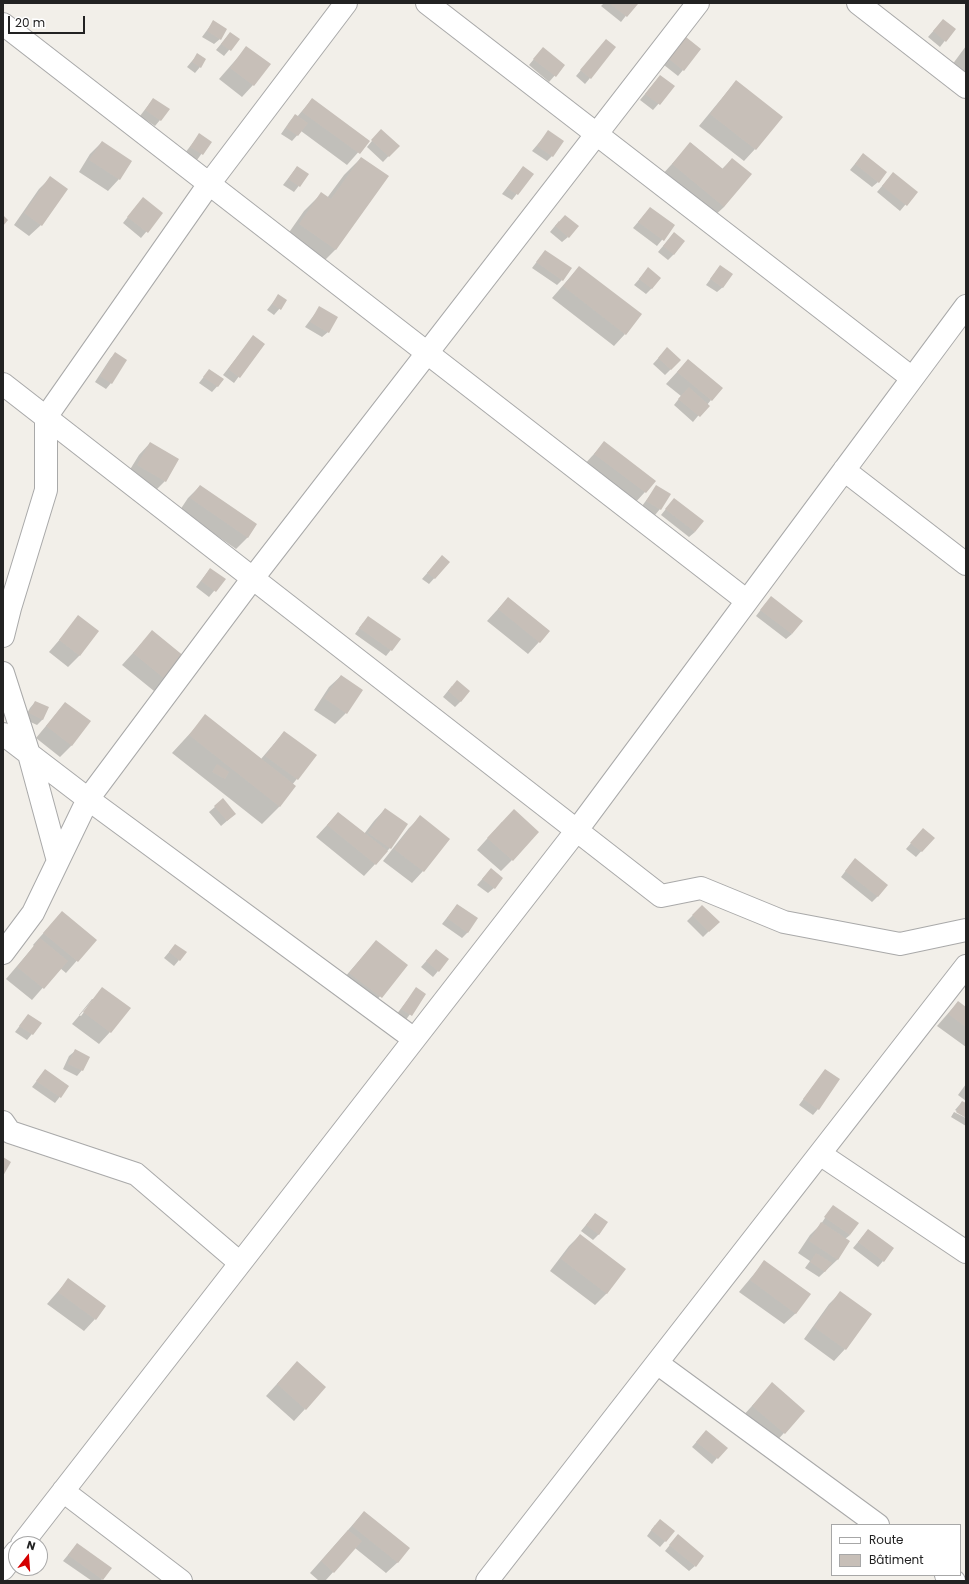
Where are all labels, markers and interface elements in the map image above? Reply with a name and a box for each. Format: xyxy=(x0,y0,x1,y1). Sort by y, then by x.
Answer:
scale bar xyxy=(10,8,87,34)
text: 20 m xyxy=(15,14,45,31)
legend xyxy=(831,1524,961,1576)
text: Route xyxy=(869,1531,903,1548)
north arrow xyxy=(8,1536,48,1576)
text: N xyxy=(25,1537,38,1554)
text: Bâtiment xyxy=(869,1551,924,1568)

